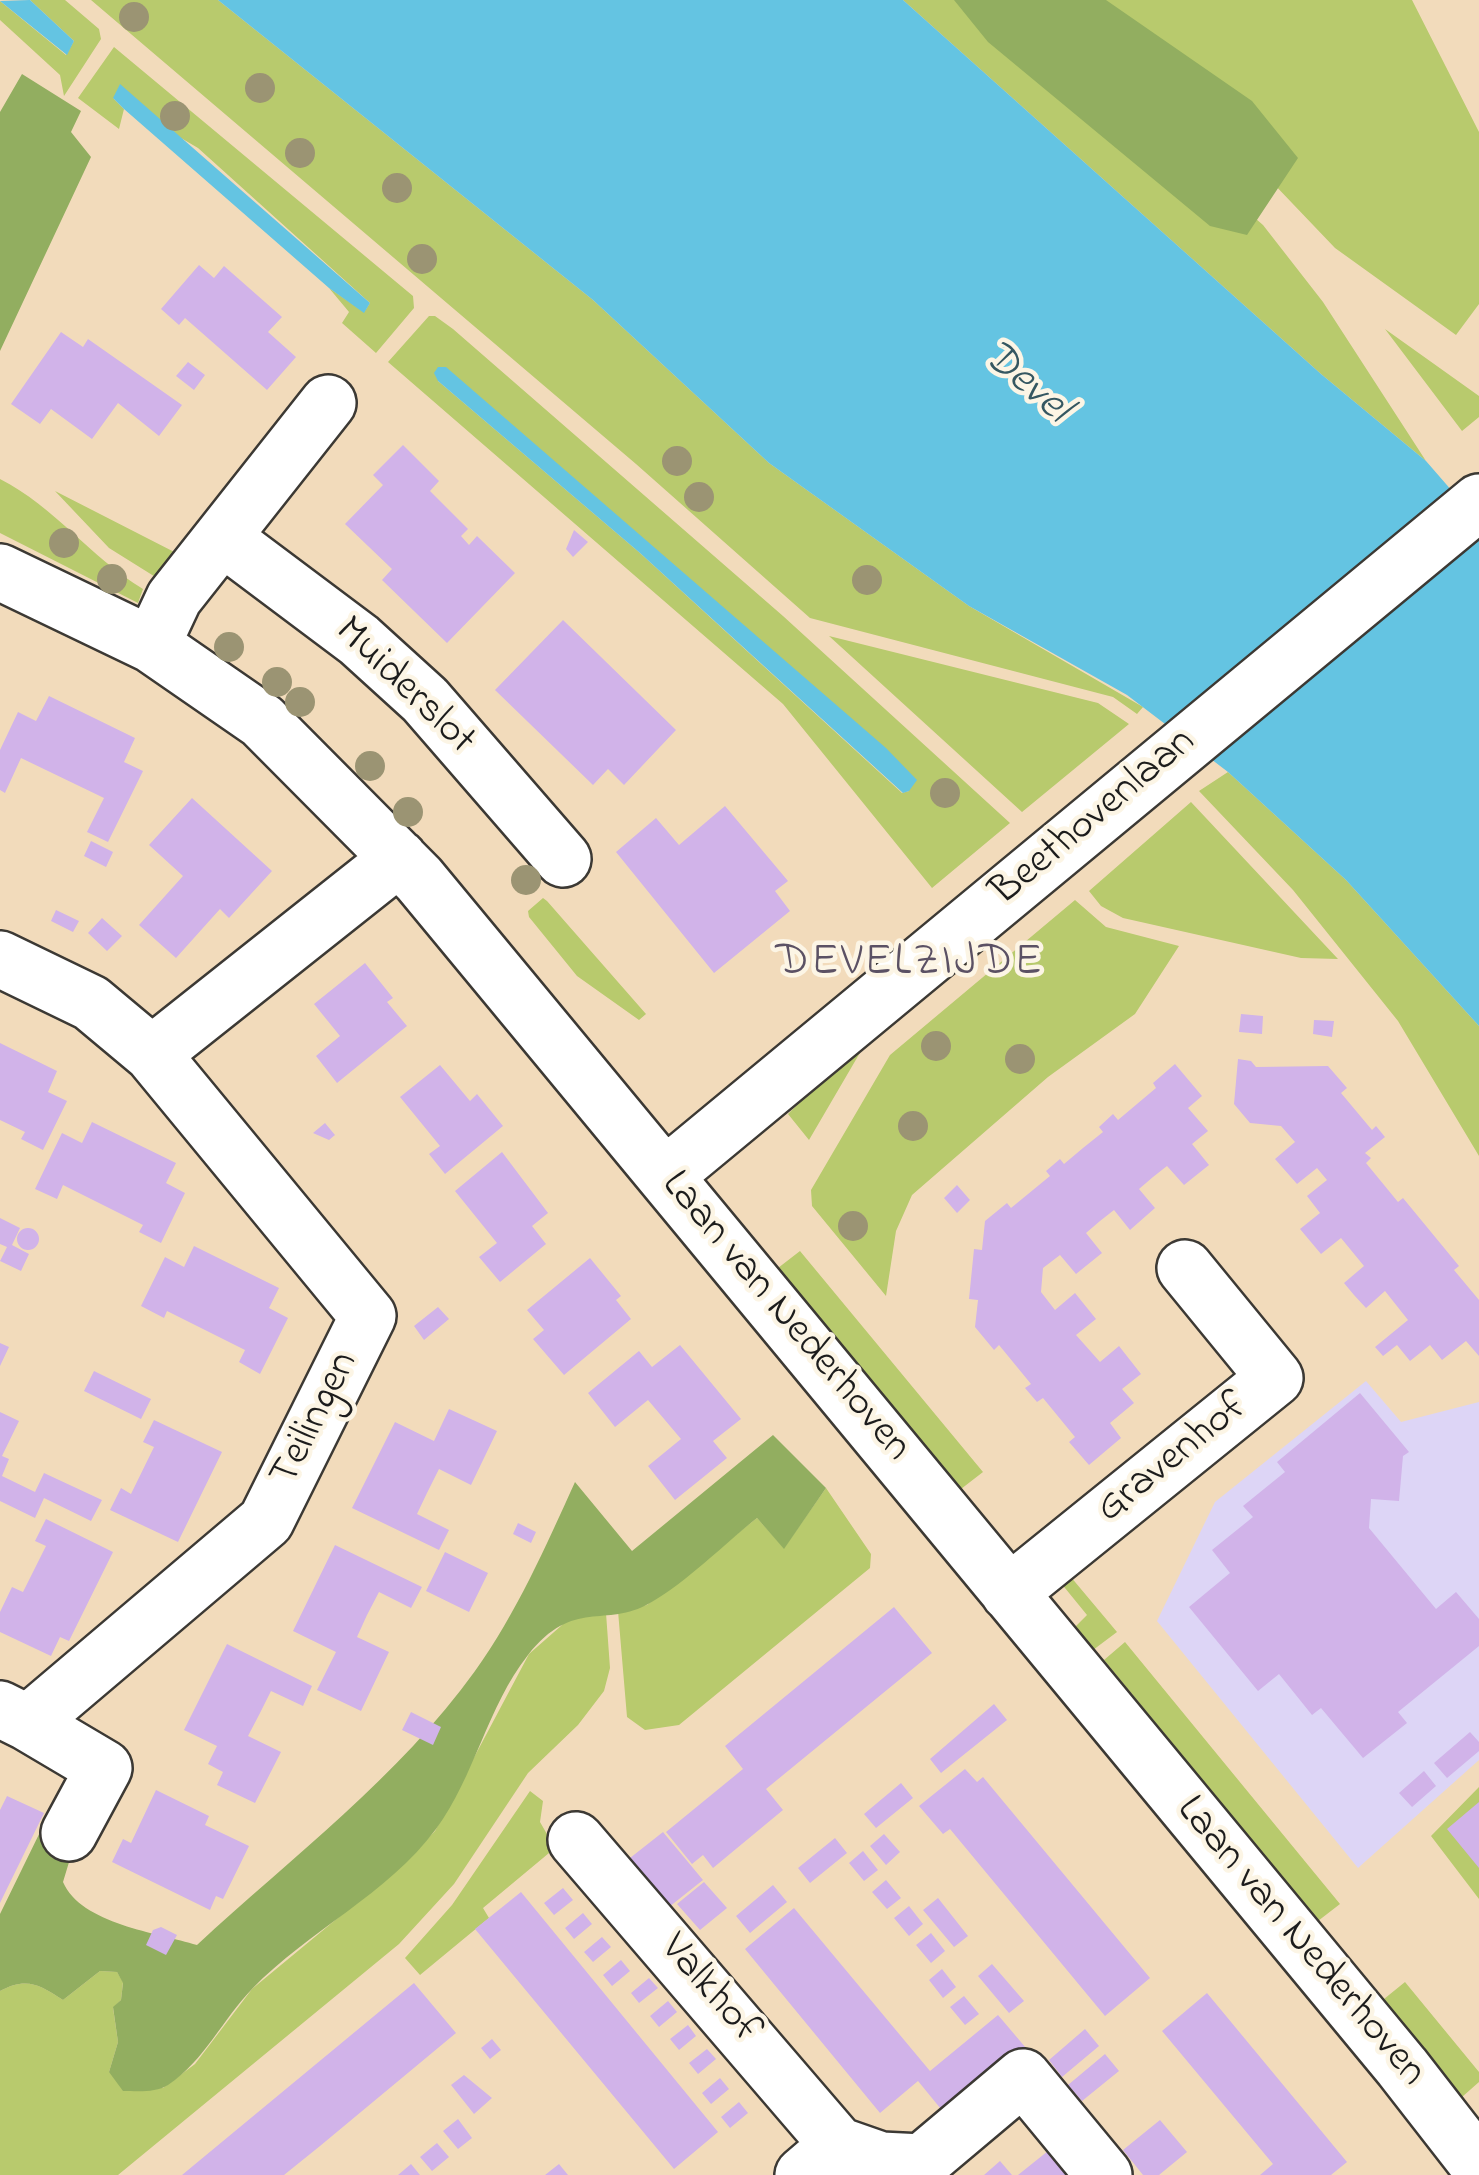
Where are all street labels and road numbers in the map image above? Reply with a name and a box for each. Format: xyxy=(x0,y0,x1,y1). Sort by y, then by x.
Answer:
street label: Muiderslot xyxy=(322,608,484,768)
street label: Beethovenlaan xyxy=(982,719,1208,919)
street label: Laan van Nederhoven xyxy=(648,1163,920,1473)
street label: Teilingen xyxy=(262,1344,372,1496)
street label: Gravenhof xyxy=(1088,1384,1260,1536)
street label: Laan van Nederhoven xyxy=(1163,1788,1435,2098)
street label: Valkhof xyxy=(647,1926,769,2056)

